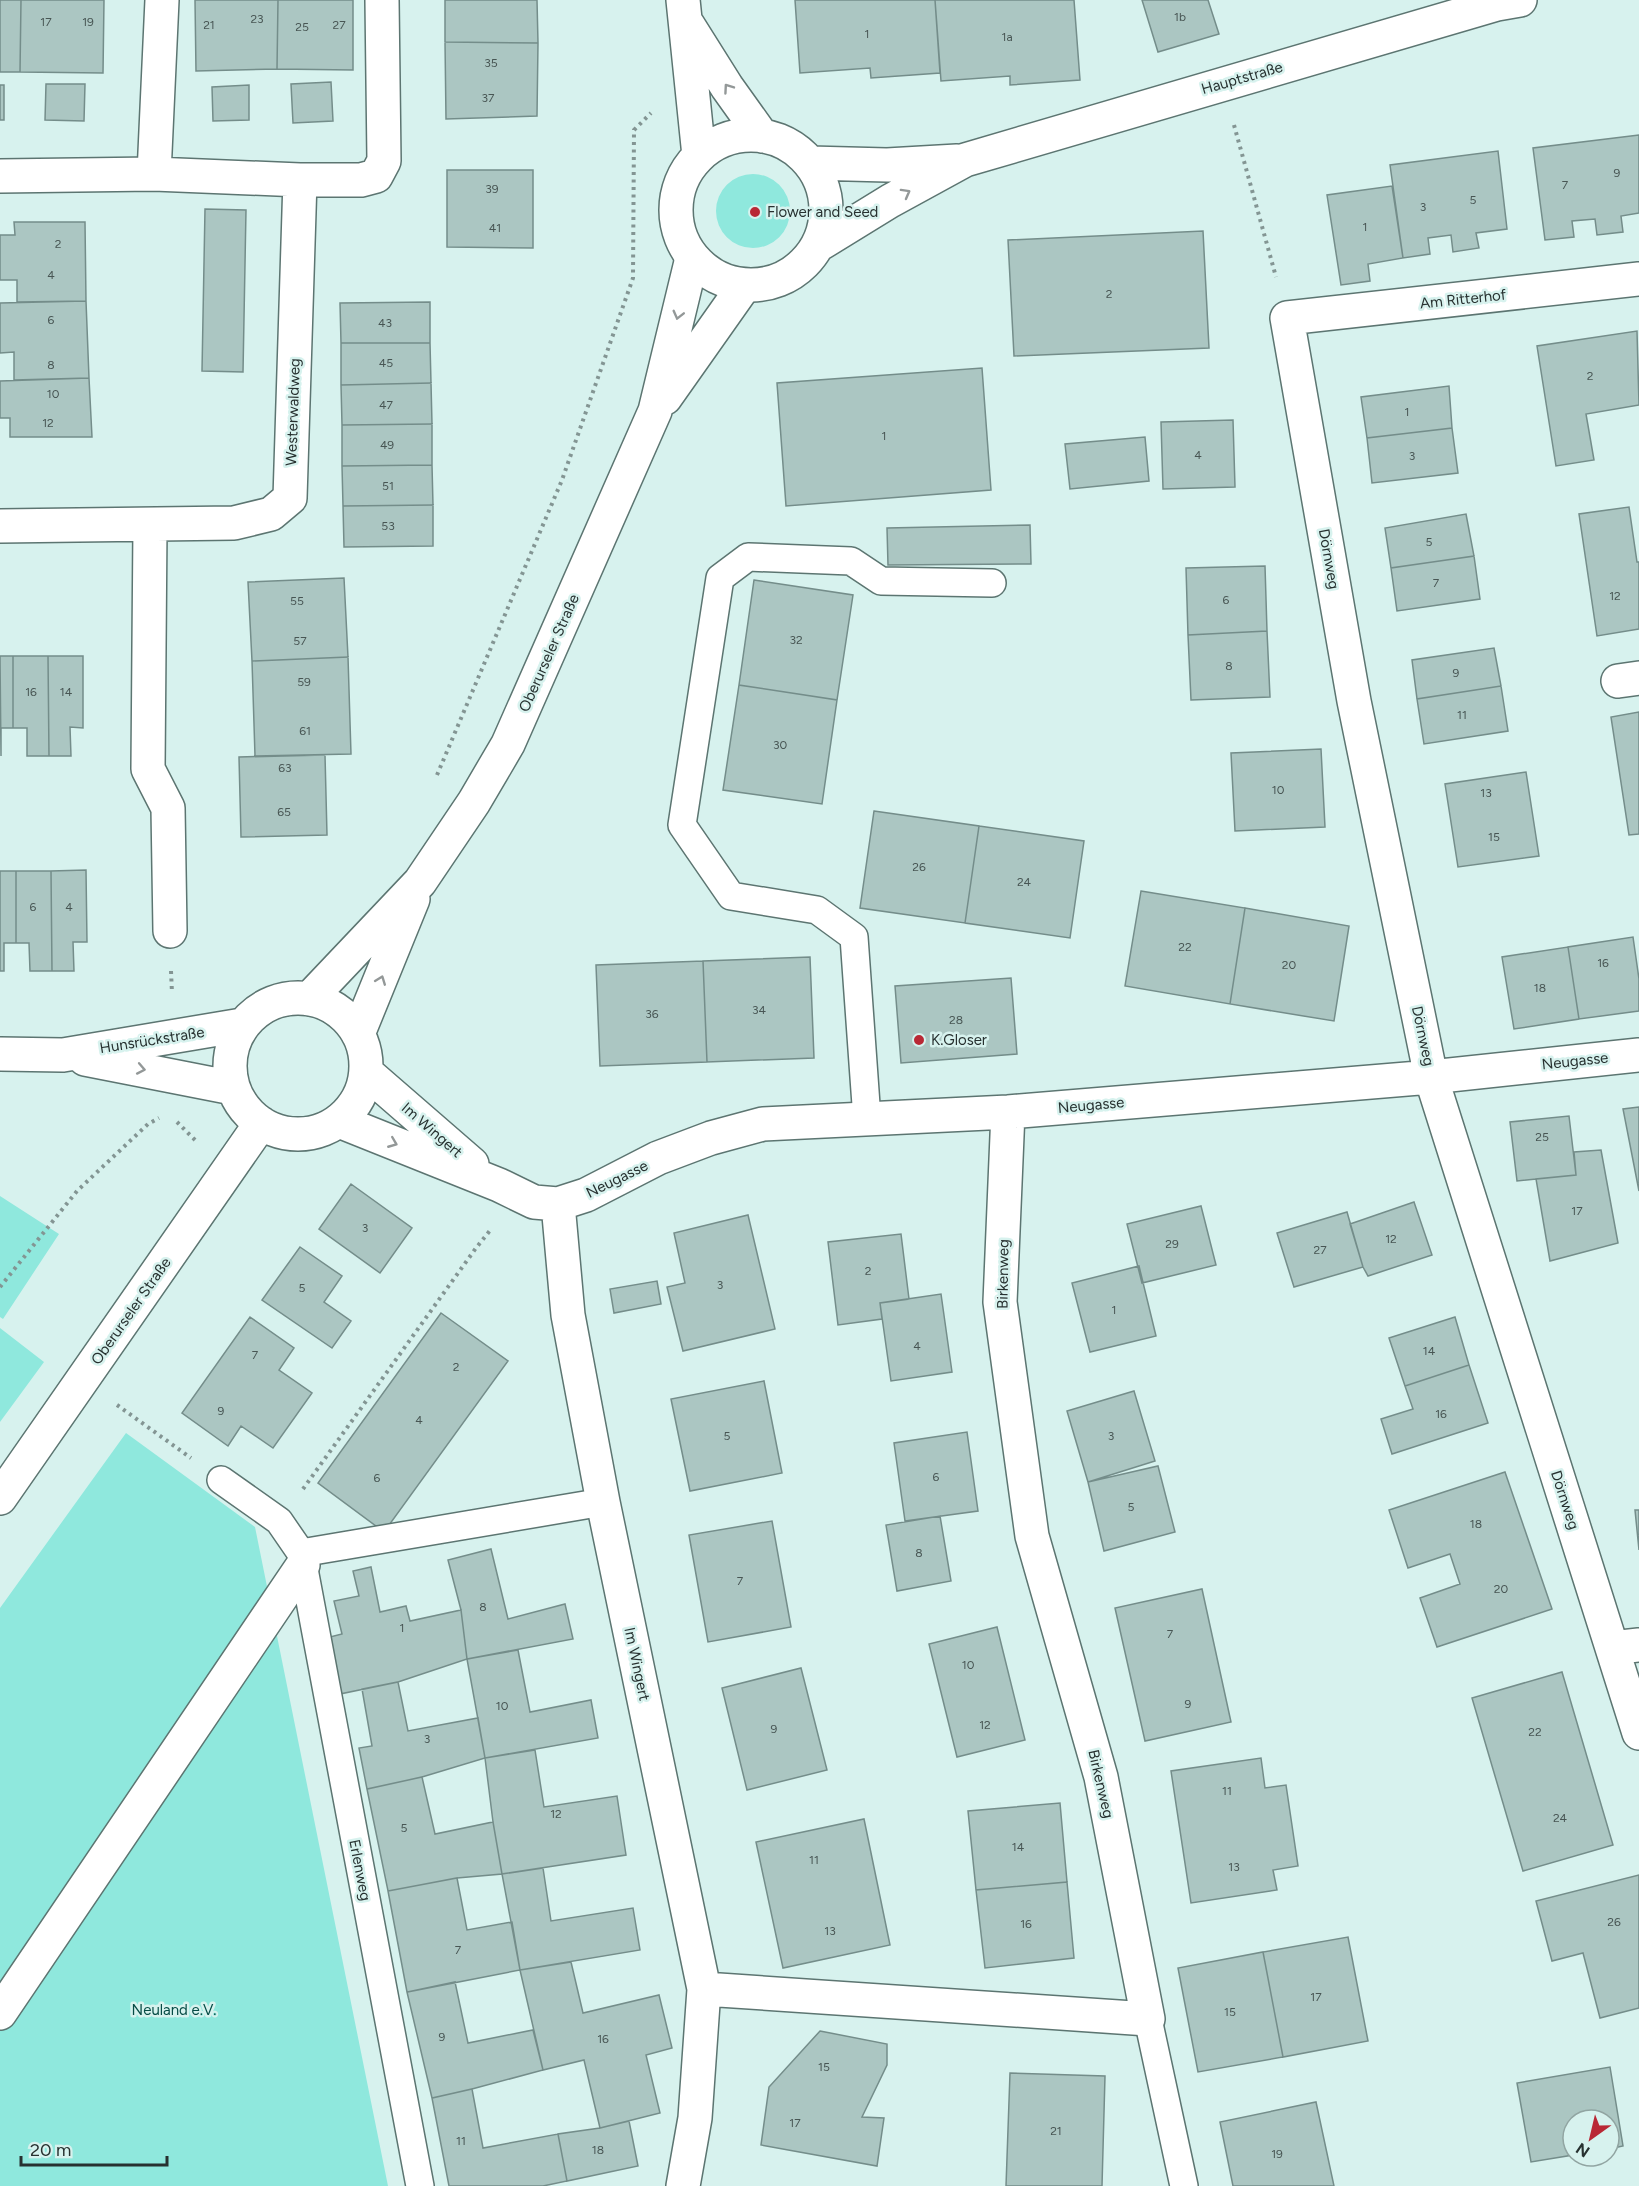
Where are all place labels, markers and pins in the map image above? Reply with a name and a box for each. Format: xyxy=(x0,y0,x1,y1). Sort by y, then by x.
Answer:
place label: Flower and Seed xyxy=(767,203,878,221)
marker: Flower and Seed xyxy=(748,205,762,219)
place label: K.Gloser xyxy=(931,1031,987,1049)
marker: K.Gloser xyxy=(912,1033,926,1047)

